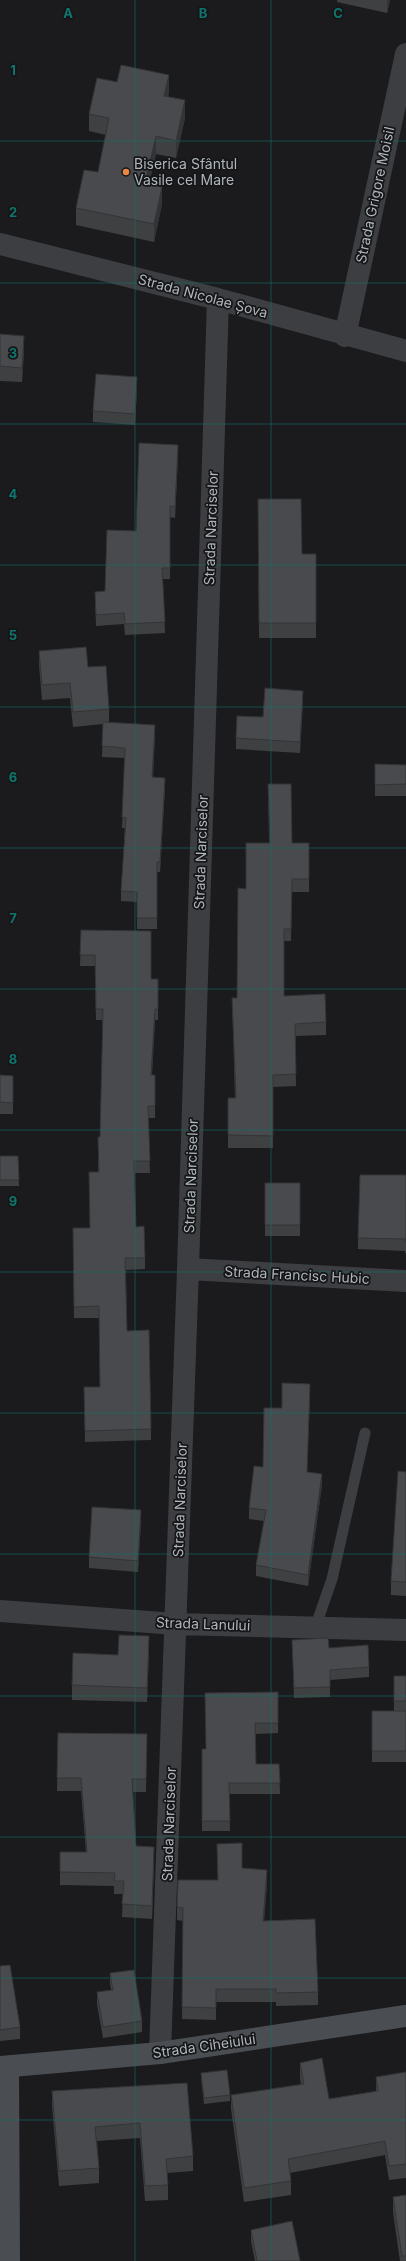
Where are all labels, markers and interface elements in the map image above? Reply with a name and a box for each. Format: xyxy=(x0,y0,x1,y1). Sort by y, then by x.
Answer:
text: A xyxy=(63,5,73,21)
text: B xyxy=(199,5,208,21)
text: C xyxy=(333,5,343,21)
text: 1 xyxy=(10,62,16,78)
street label: Strada Grigore Moisil xyxy=(352,125,397,265)
place label: Biserica Sfântul Vasile cel Mare xyxy=(134,155,237,188)
marker: Biserica Sfântul Vasile cel Mare xyxy=(121,167,131,177)
text: 2 xyxy=(9,204,17,220)
street label: Strada Nicolae Șova xyxy=(136,270,270,322)
text: 3 xyxy=(9,345,17,361)
street label: Strada Narciselor xyxy=(200,470,221,586)
text: 4 xyxy=(9,486,18,502)
text: 5 xyxy=(9,627,17,643)
text: 6 xyxy=(9,769,17,785)
street label: Strada Narciselor xyxy=(190,794,211,910)
text: 7 xyxy=(9,910,17,926)
text: 8 xyxy=(9,1051,17,1067)
street label: Strada Narciselor xyxy=(180,1118,201,1234)
text: 9 xyxy=(9,1193,17,1209)
street label: Strada Francisc Hubic xyxy=(224,1262,370,1287)
street label: Strada Narciselor xyxy=(169,1442,190,1558)
street label: Strada Lanului xyxy=(156,1613,251,1634)
street label: Strada Narciselor xyxy=(158,1766,179,1882)
street label: Strada Ciheiului xyxy=(151,2030,257,2061)

